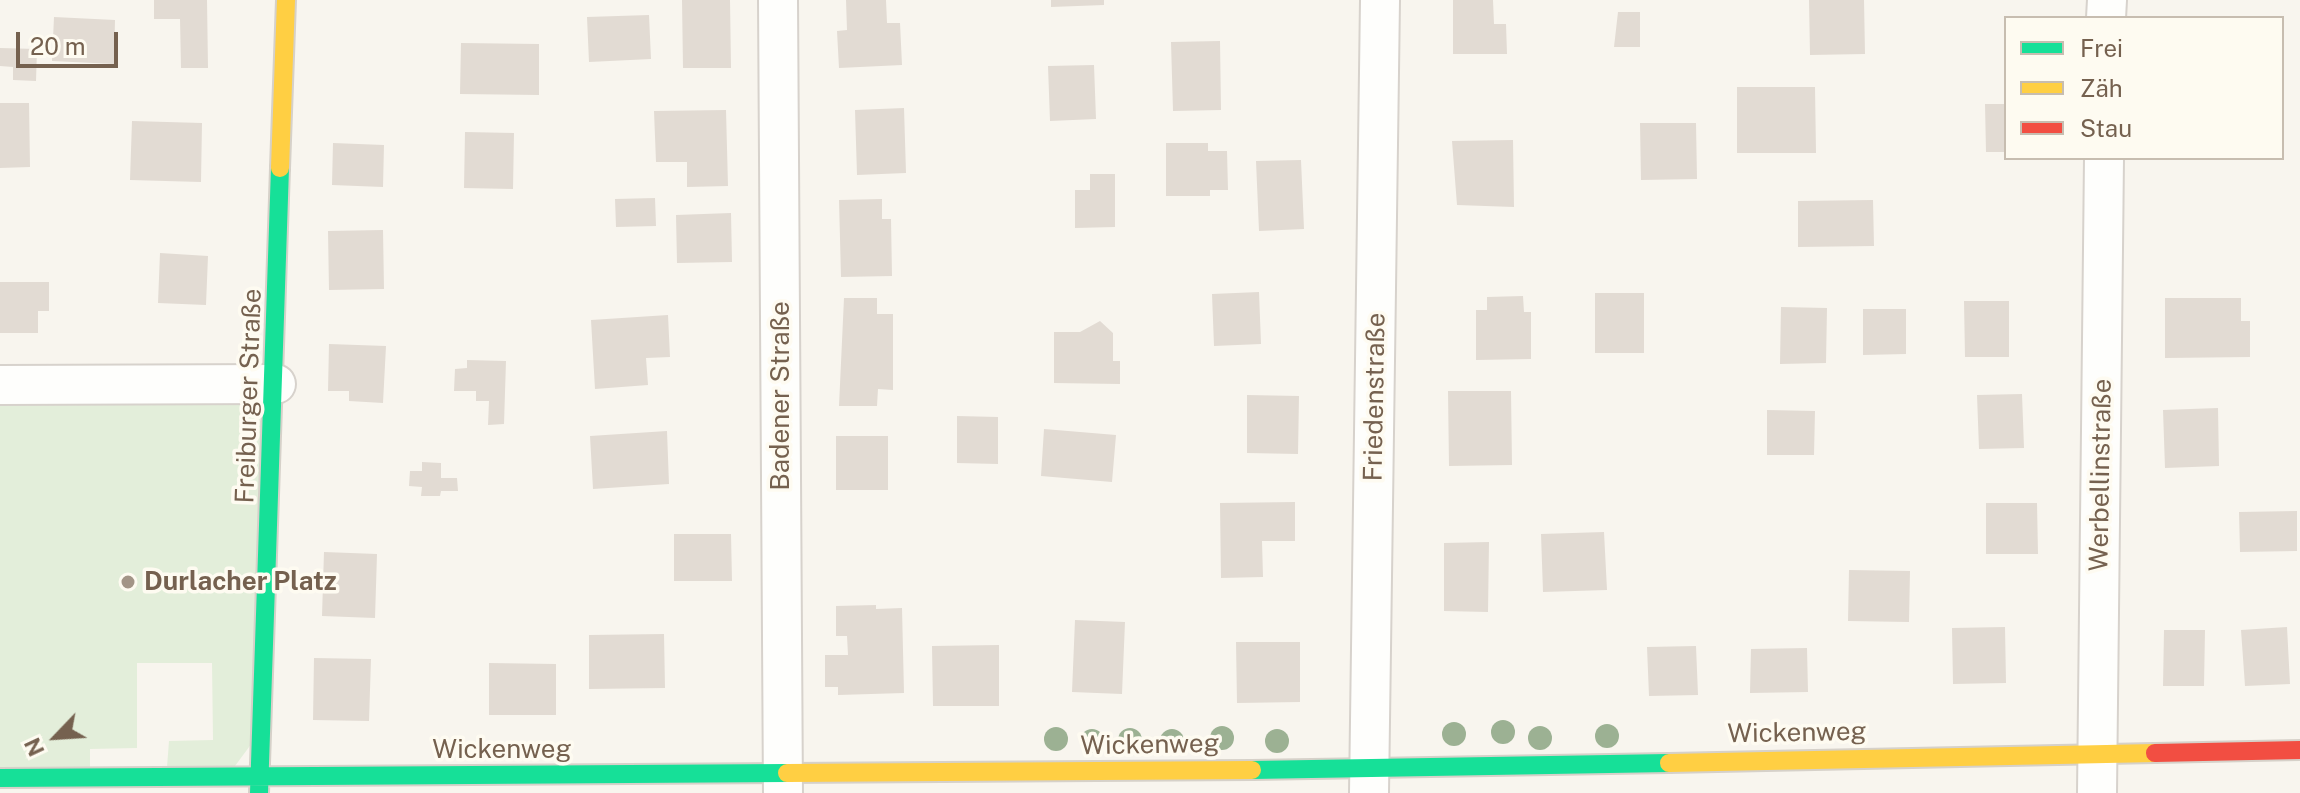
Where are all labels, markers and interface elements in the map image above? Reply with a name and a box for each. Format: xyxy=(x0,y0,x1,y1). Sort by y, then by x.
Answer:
scale bar xyxy=(20,16,122,66)
legend xyxy=(2004,16,2284,160)
text: 20 m xyxy=(30,32,86,60)
text: Frei xyxy=(2080,34,2123,62)
text: Zäh xyxy=(2080,74,2123,102)
text: Stau xyxy=(2080,114,2132,142)
street label: Freiburger Straße xyxy=(230,288,268,504)
street label: Badener Straße xyxy=(765,301,797,491)
street label: Friedenstraße xyxy=(1358,312,1392,482)
street label: Werbellinstraße xyxy=(2084,378,2118,572)
place label: Durlacher Platz xyxy=(144,566,337,598)
marker: Durlacher Platz xyxy=(119,573,137,591)
north arrow xyxy=(16,697,96,777)
street label: Wickenweg xyxy=(1727,716,1867,750)
street label: Wickenweg xyxy=(1080,728,1220,762)
text: N xyxy=(19,734,50,760)
street label: Wickenweg xyxy=(432,734,572,766)

